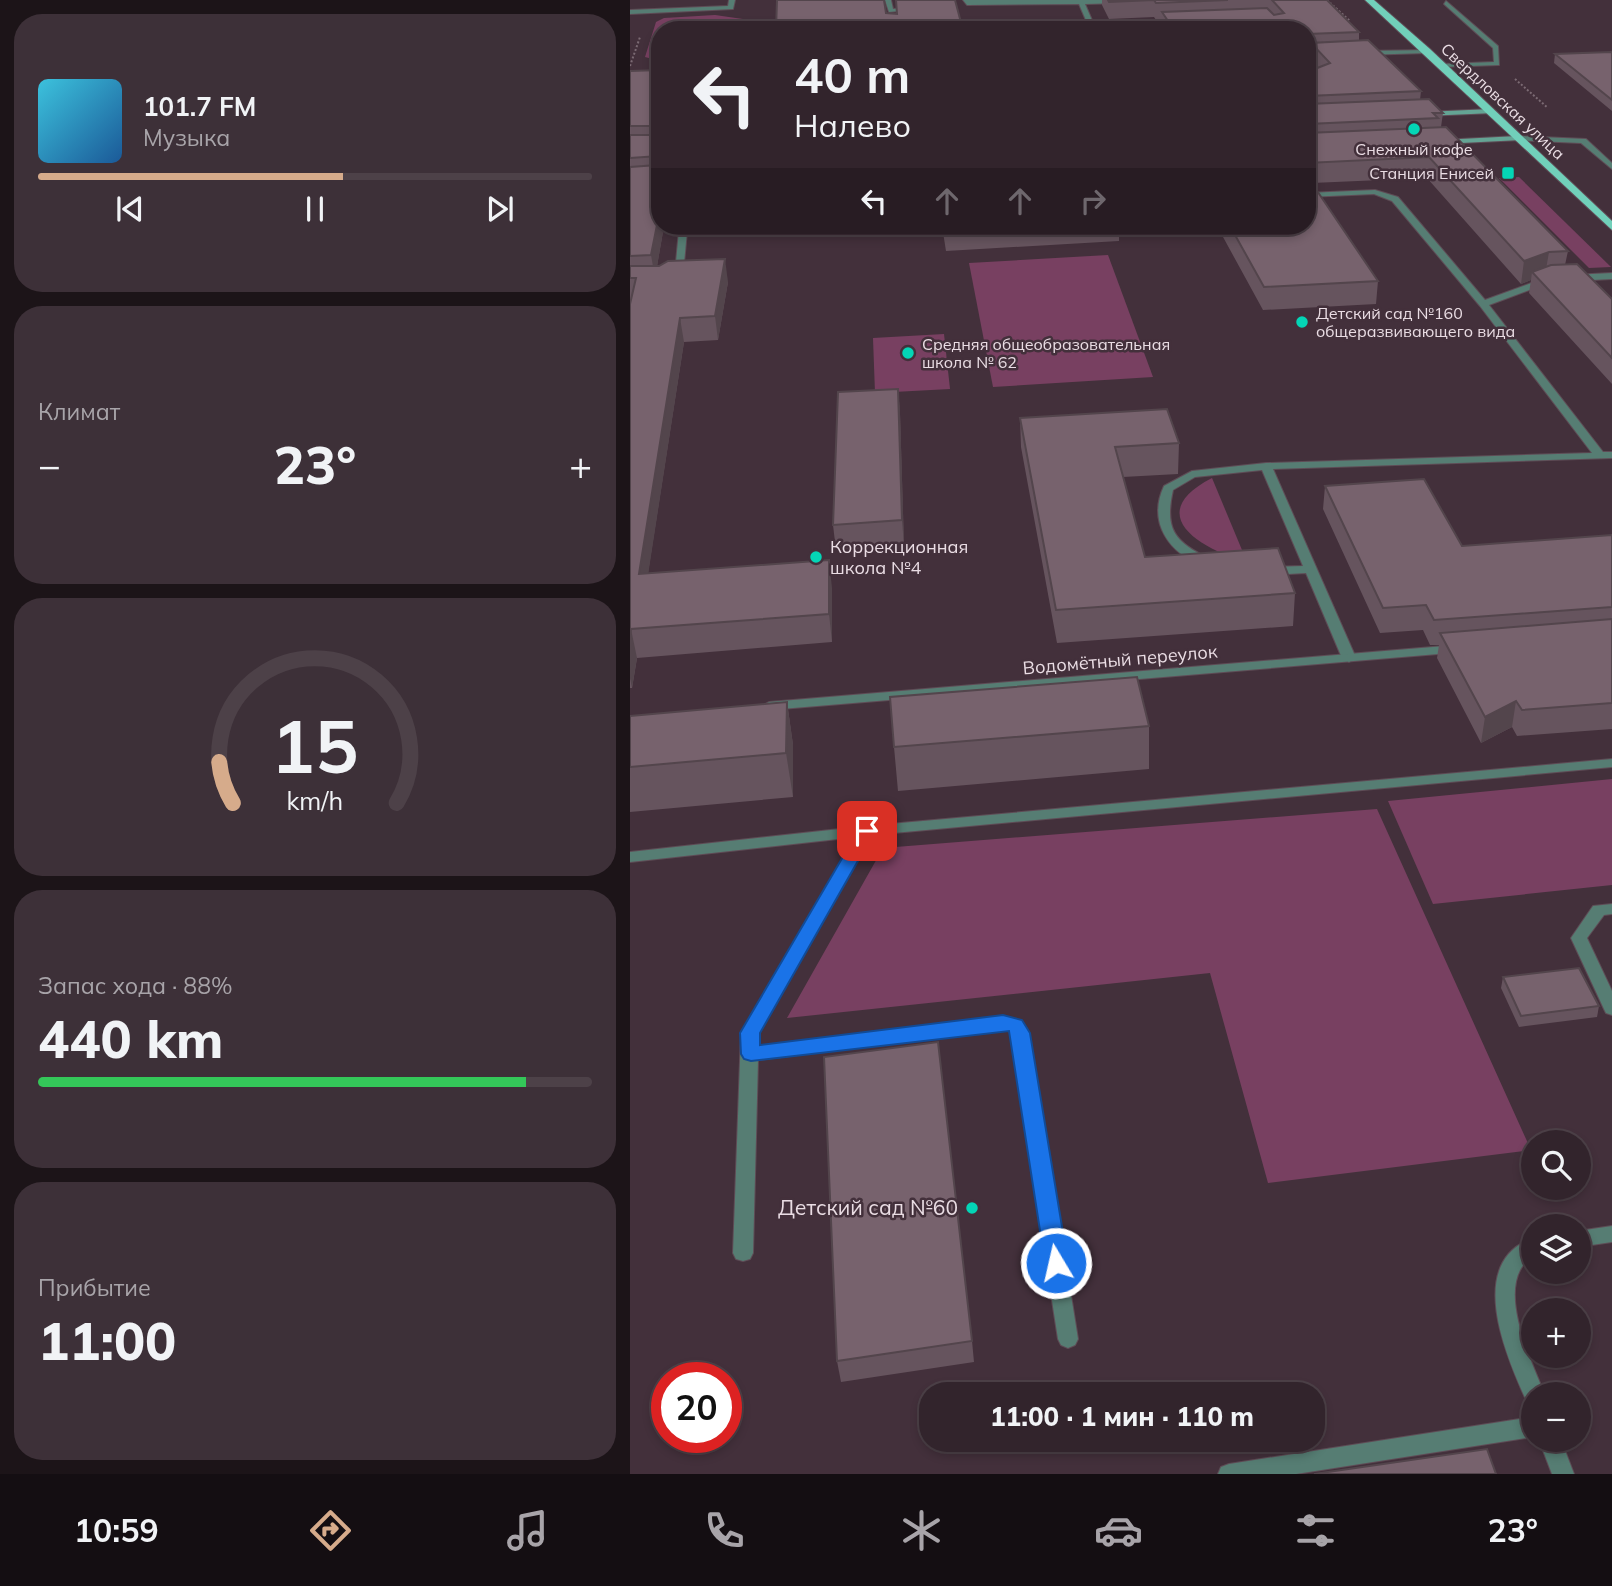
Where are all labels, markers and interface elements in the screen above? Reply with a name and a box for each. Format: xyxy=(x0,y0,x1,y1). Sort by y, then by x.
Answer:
street label: Свердловская улица xyxy=(1437,38,1569,164)
text: 40 m xyxy=(794,44,910,105)
icon: left xyxy=(679,49,770,140)
text: 101.7 FM xyxy=(143,90,256,123)
text: Налево xyxy=(794,105,911,145)
marker: Снежный кофе xyxy=(1406,121,1422,137)
text: Музыка xyxy=(143,123,230,152)
place label: Снежный кофе xyxy=(1355,139,1473,159)
place label: Станция Енисей xyxy=(1369,163,1494,183)
marker: Станция Енисей xyxy=(1500,165,1516,181)
icon: left xyxy=(855,182,893,220)
icon: ahead xyxy=(928,182,966,220)
icon: ahead xyxy=(1001,182,1039,220)
icon: right xyxy=(1074,182,1112,220)
icon: previous xyxy=(111,190,149,228)
icon: pause xyxy=(296,190,334,228)
icon: next xyxy=(481,190,519,228)
place label: Детский сад №160 общеразвивающего вида xyxy=(1316,303,1515,341)
marker: Детский сад №160 общеразвивающего вида xyxy=(1294,314,1310,330)
place label: Средняя общеобразовательная школа № 62 xyxy=(922,334,1170,372)
marker: Средняя общеобразовательная школа № 62 xyxy=(900,345,916,361)
text: Климат xyxy=(38,397,120,426)
text: 23° xyxy=(274,432,356,497)
text: − xyxy=(38,441,61,489)
text: + xyxy=(569,441,592,489)
place label: Коррекционная школа №4 xyxy=(830,535,968,579)
marker: Коррекционная школа №4 xyxy=(808,549,824,565)
street label: Водомётный переулок xyxy=(1022,640,1219,679)
text: 15 xyxy=(271,700,359,791)
text: km/h xyxy=(287,785,343,816)
pin xyxy=(837,801,897,861)
icon: arrive xyxy=(848,812,886,850)
text: Запас хода · 88% xyxy=(38,971,233,1000)
text: 440 km xyxy=(38,1006,223,1071)
map controls xyxy=(1521,1130,1591,1452)
button: search xyxy=(1521,1130,1591,1200)
place label: Детский сад №60 xyxy=(778,1194,958,1220)
marker: Детский сад №60 xyxy=(964,1200,980,1216)
button: layers xyxy=(1521,1214,1591,1284)
position arrow xyxy=(1019,1226,1093,1300)
text: Прибытие xyxy=(38,1273,151,1302)
button: + xyxy=(1521,1298,1591,1368)
text: 11:00 xyxy=(38,1308,176,1373)
speed limit sign: 20 xyxy=(651,1362,742,1453)
button: − xyxy=(1521,1382,1591,1452)
text: 11:00 · 1 мин · 110 m xyxy=(990,1400,1254,1433)
icon: directions xyxy=(306,1506,355,1555)
icon: music xyxy=(503,1506,552,1555)
icon: phone xyxy=(700,1506,749,1555)
icon: climate xyxy=(897,1506,946,1555)
icon: car xyxy=(1094,1506,1143,1555)
icon: filters xyxy=(1291,1506,1340,1555)
text: 10:59 xyxy=(74,1510,159,1550)
text: 23° xyxy=(1487,1510,1538,1550)

